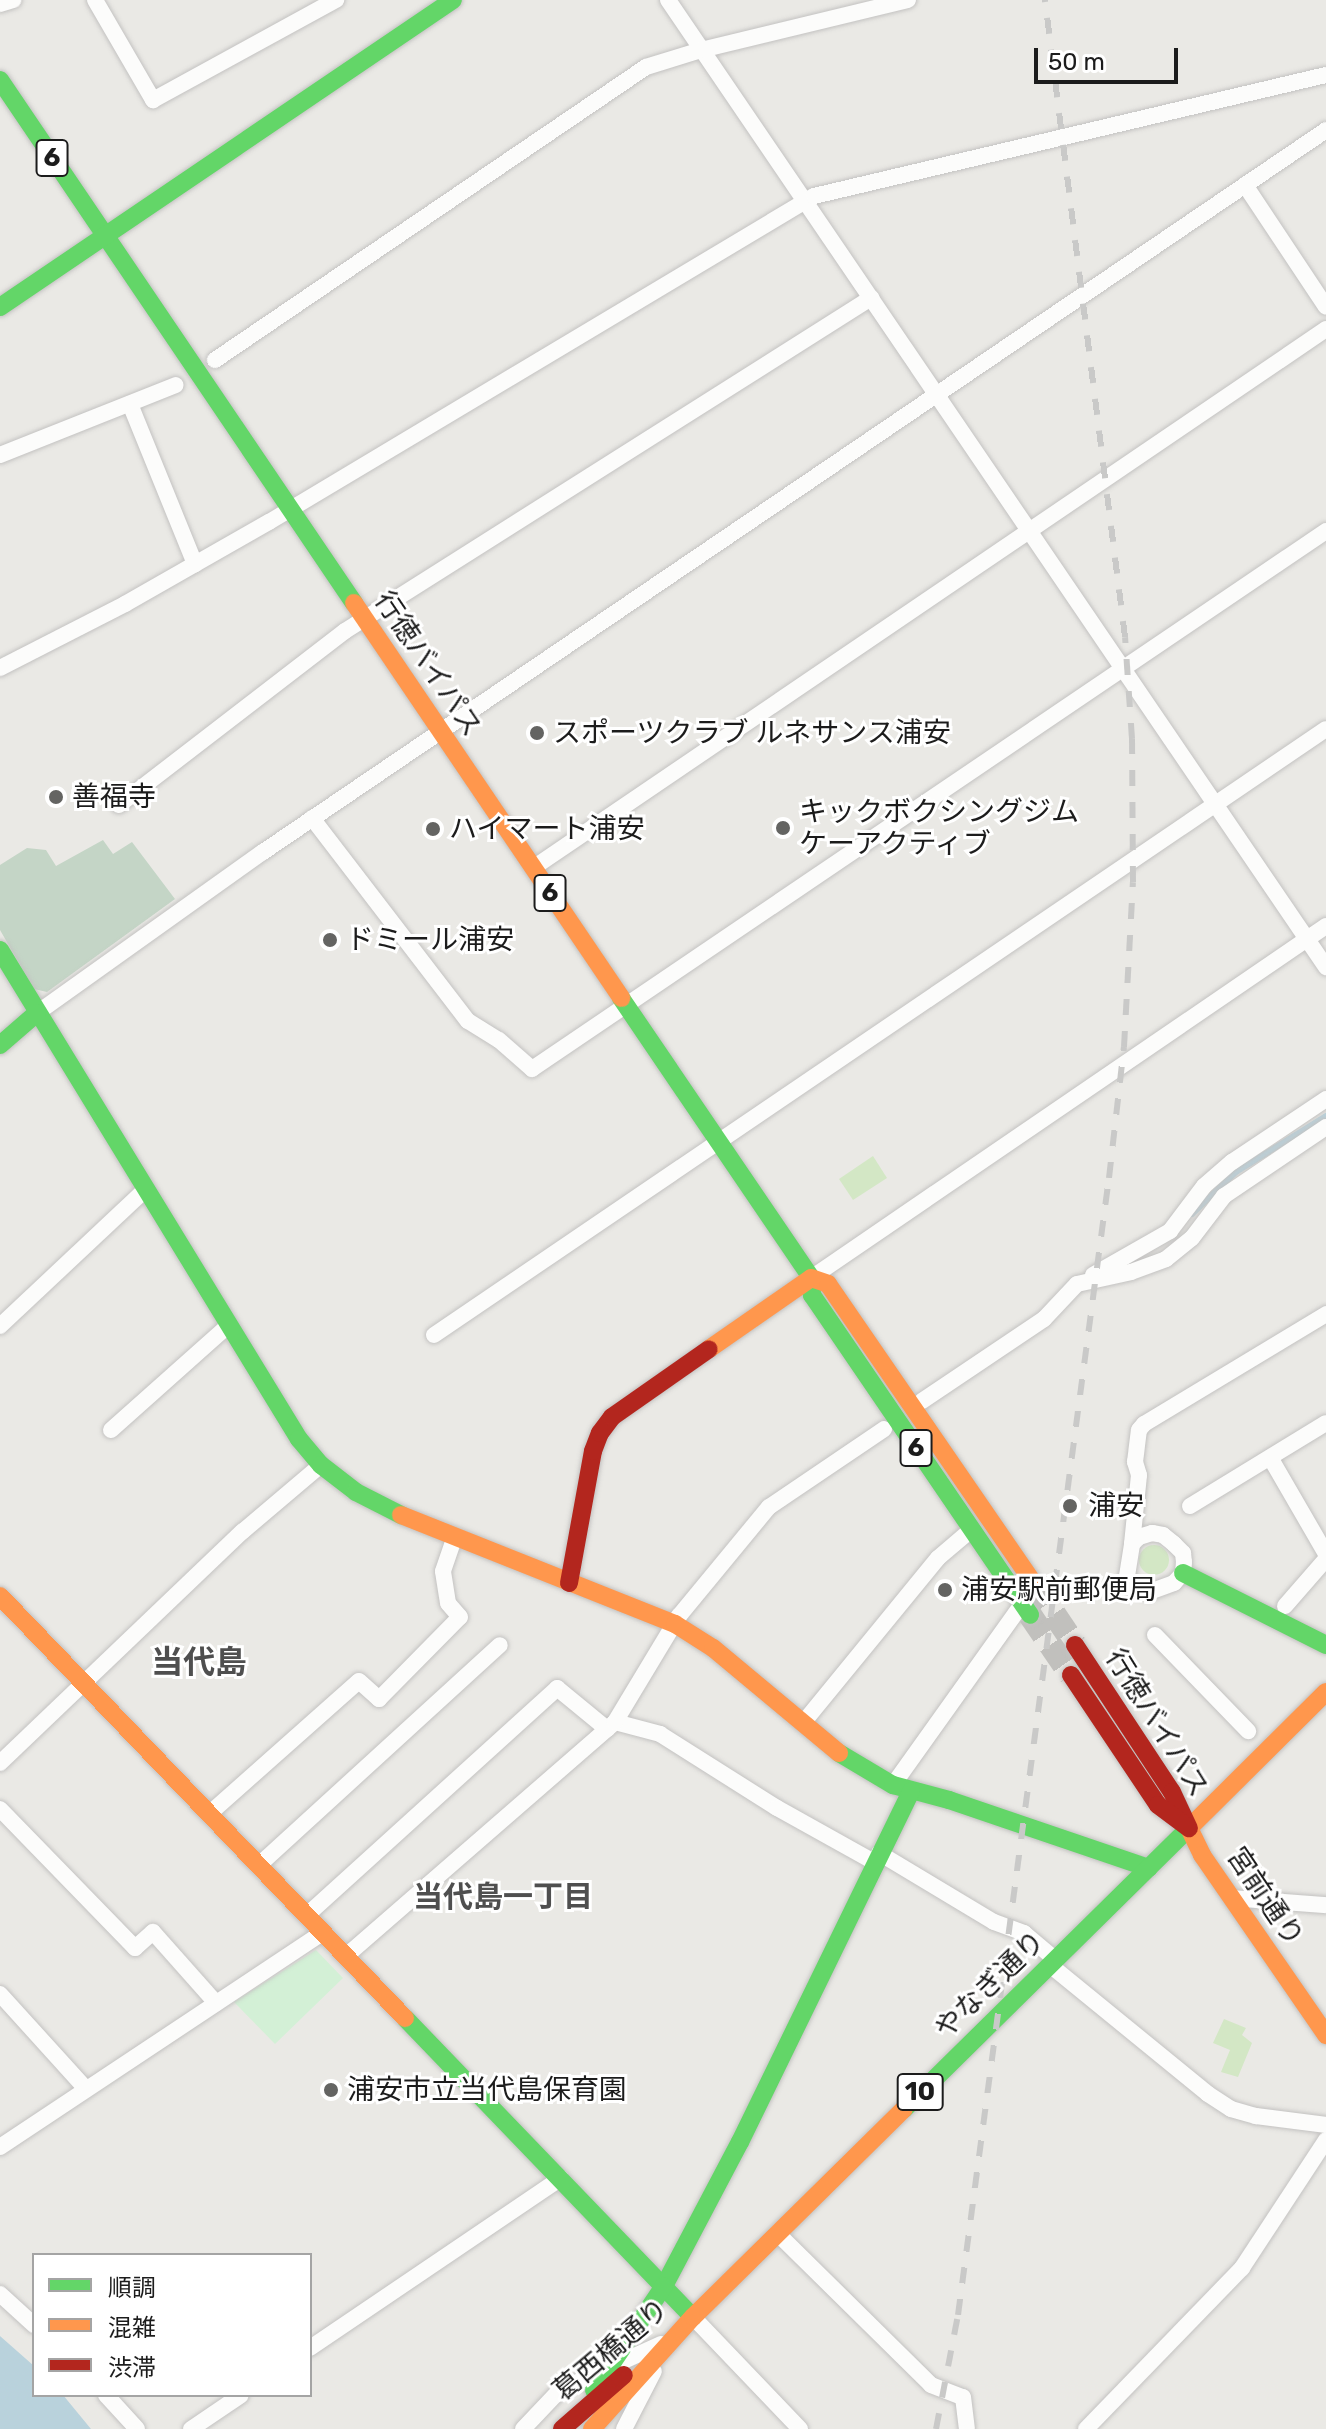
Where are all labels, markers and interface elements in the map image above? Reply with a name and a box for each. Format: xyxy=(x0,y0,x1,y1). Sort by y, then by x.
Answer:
scale bar xyxy=(1038,32,1182,82)
text: 50 m xyxy=(1048,48,1105,76)
road number: 6 xyxy=(34,136,70,180)
street label: 行徳バイパス xyxy=(367,585,489,743)
place label: スポーツクラブ ルネサンス浦安 xyxy=(553,716,952,750)
marker: スポーツクラブ ルネサンス浦安 xyxy=(528,724,546,742)
place label: 善福寺 xyxy=(72,780,156,814)
marker: 善福寺 xyxy=(47,788,65,806)
place label: キックボクシングジム ケーアクティブ xyxy=(799,795,1079,861)
place label: ハイマート浦安 xyxy=(449,812,645,846)
marker: キックボクシングジム ケーアクティブ xyxy=(774,819,792,837)
marker: ハイマート浦安 xyxy=(424,820,442,838)
road number: 6 xyxy=(532,871,568,915)
place label: ドミール浦安 xyxy=(346,923,514,957)
marker: ドミール浦安 xyxy=(321,931,339,949)
road number: 6 xyxy=(898,1426,934,1470)
place label: 浦安 xyxy=(1088,1489,1144,1523)
marker: 浦安 xyxy=(1059,1495,1081,1517)
place label: 浦安駅前郵便局 xyxy=(961,1573,1157,1607)
marker: 浦安駅前郵便局 xyxy=(936,1581,954,1599)
district label: 当代島 xyxy=(151,1643,247,1681)
street label: 行徳バイパス xyxy=(1098,1643,1216,1803)
street label: 宮前通り xyxy=(1220,1841,1310,1953)
district label: 当代島一丁目 xyxy=(413,1879,593,1915)
street label: やなぎ通り xyxy=(928,1924,1052,2046)
road number: 10 xyxy=(896,2070,944,2114)
place label: 浦安市立当代島保育園 xyxy=(347,2073,627,2107)
marker: 浦安市立当代島保育園 xyxy=(322,2081,340,2099)
legend xyxy=(32,2253,312,2397)
text: 順調 xyxy=(108,2274,156,2302)
street label: 葛西橋通り xyxy=(547,2292,675,2408)
text: 混雑 xyxy=(108,2314,156,2342)
text: 渋滞 xyxy=(108,2354,156,2382)

